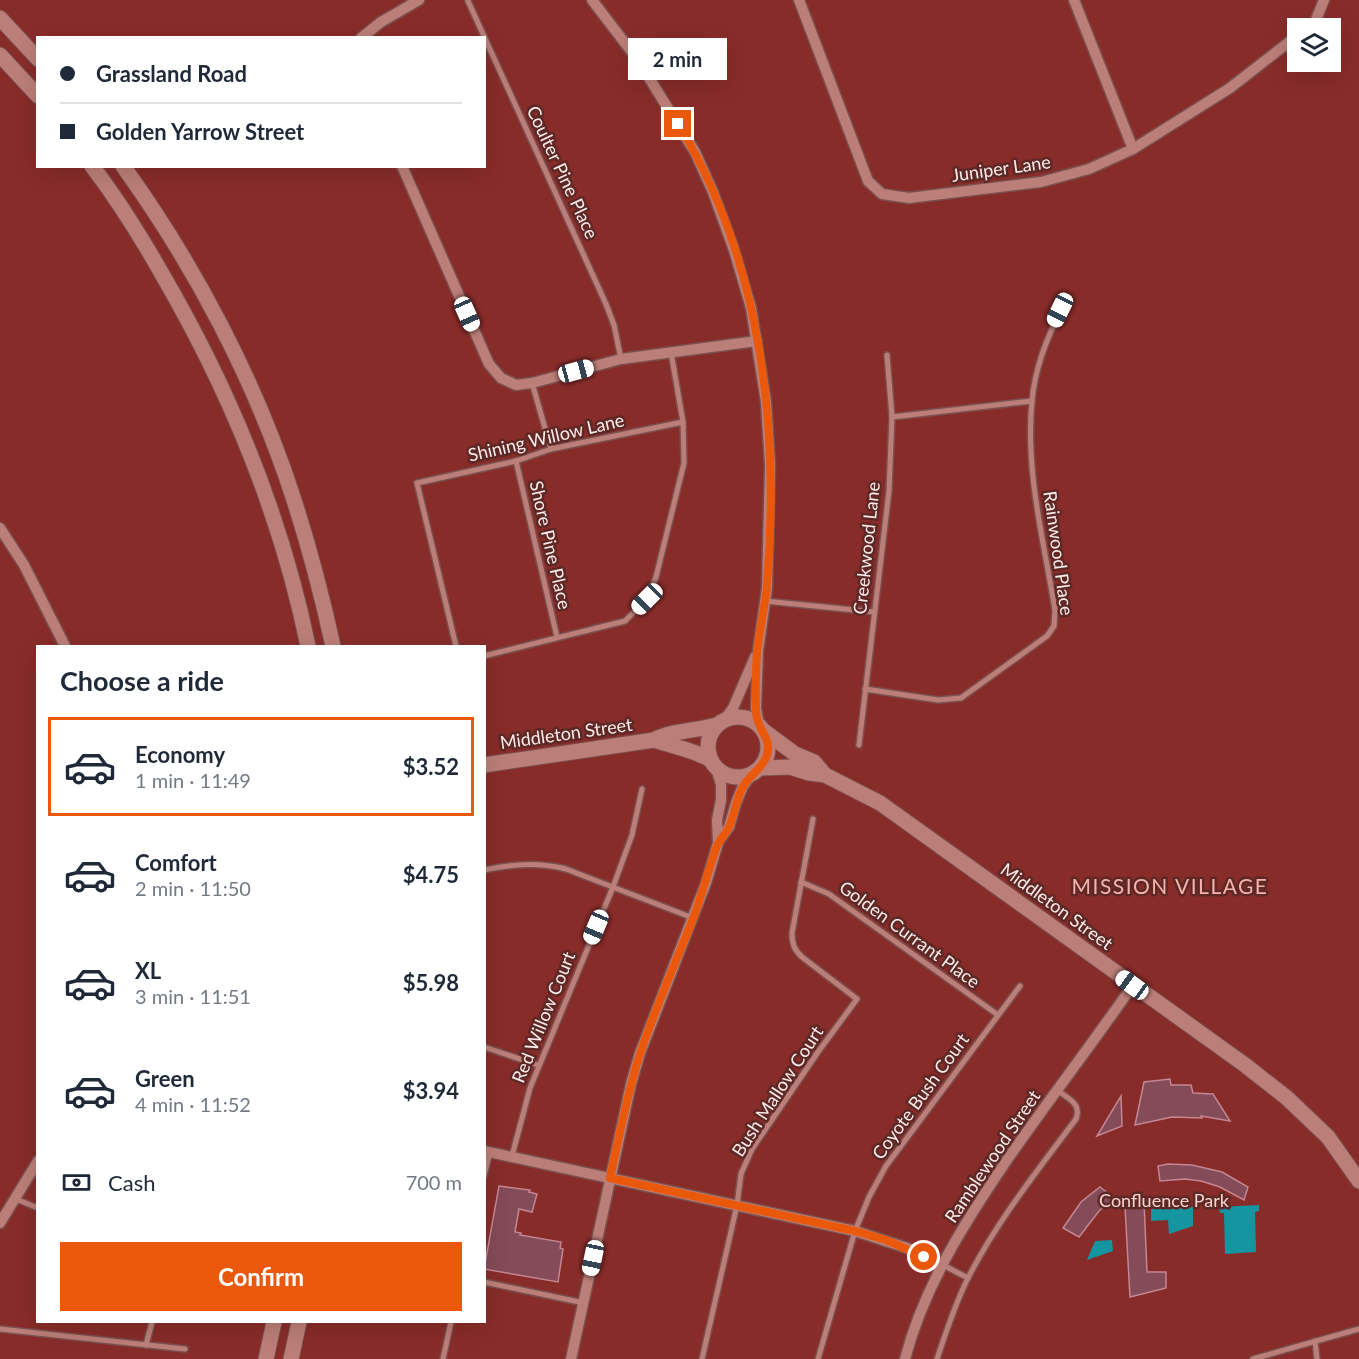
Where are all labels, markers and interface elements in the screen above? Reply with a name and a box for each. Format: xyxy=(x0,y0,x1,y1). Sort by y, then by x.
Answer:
map controls xyxy=(1287,18,1341,72)
button: layers xyxy=(1287,18,1341,72)
callout: 2 min xyxy=(628,37,728,79)
text: 2 min xyxy=(653,47,702,71)
text: Grassland Road xyxy=(96,60,247,87)
street label: Coulter Pine Place xyxy=(523,102,603,242)
route end xyxy=(664,110,691,137)
text: Golden Yarrow Street xyxy=(96,118,304,145)
street label: Juniper Lane xyxy=(950,150,1052,186)
car xyxy=(1044,290,1076,330)
car xyxy=(451,294,483,334)
car xyxy=(556,358,596,384)
street label: Shining Willow Lane xyxy=(466,408,626,466)
street label: Shore Pine Place xyxy=(526,479,576,611)
street label: Creekwood Lane xyxy=(848,481,884,615)
street label: Rainwood Place xyxy=(1039,489,1079,617)
car xyxy=(628,580,666,618)
text: Choose a ride xyxy=(60,664,224,697)
street label: Middleton Street xyxy=(498,713,634,753)
icon: car xyxy=(63,740,117,794)
text: Economy xyxy=(135,741,225,768)
text: $3.52 xyxy=(403,753,459,780)
text: 1 min · 11:49 xyxy=(135,768,251,792)
icon: car xyxy=(63,848,117,902)
text: Comfort xyxy=(135,849,217,876)
street label: Middleton Street xyxy=(997,858,1118,954)
text: $4.75 xyxy=(403,861,459,888)
district label: MISSION VILLAGE xyxy=(1072,873,1268,898)
text: 2 min · 11:50 xyxy=(135,876,251,900)
street label: Golden Currant Place xyxy=(835,876,985,992)
car xyxy=(581,907,611,947)
street label: Red Willow Court xyxy=(507,948,580,1086)
icon: car xyxy=(63,956,117,1010)
text: XL xyxy=(135,957,161,984)
car xyxy=(1112,967,1152,1003)
text: $5.98 xyxy=(403,969,459,996)
text: 3 min · 11:51 xyxy=(135,984,251,1008)
street label: Bush Mallow Court xyxy=(727,1021,828,1160)
street label: Coyote Bush Court xyxy=(867,1028,973,1163)
icon: car xyxy=(63,1064,117,1118)
text: Green xyxy=(135,1065,195,1092)
text: $3.94 xyxy=(403,1077,459,1104)
street label: Ramblewood Street xyxy=(939,1085,1045,1226)
text: 4 min · 11:52 xyxy=(135,1092,251,1116)
icon: cash xyxy=(60,1166,93,1199)
text: Cash xyxy=(108,1169,155,1196)
text: 700 m xyxy=(406,1170,462,1194)
park label: Confluence Park xyxy=(1099,1189,1230,1211)
car xyxy=(580,1239,606,1277)
button: Confirm xyxy=(60,1242,462,1311)
route start xyxy=(910,1243,937,1270)

